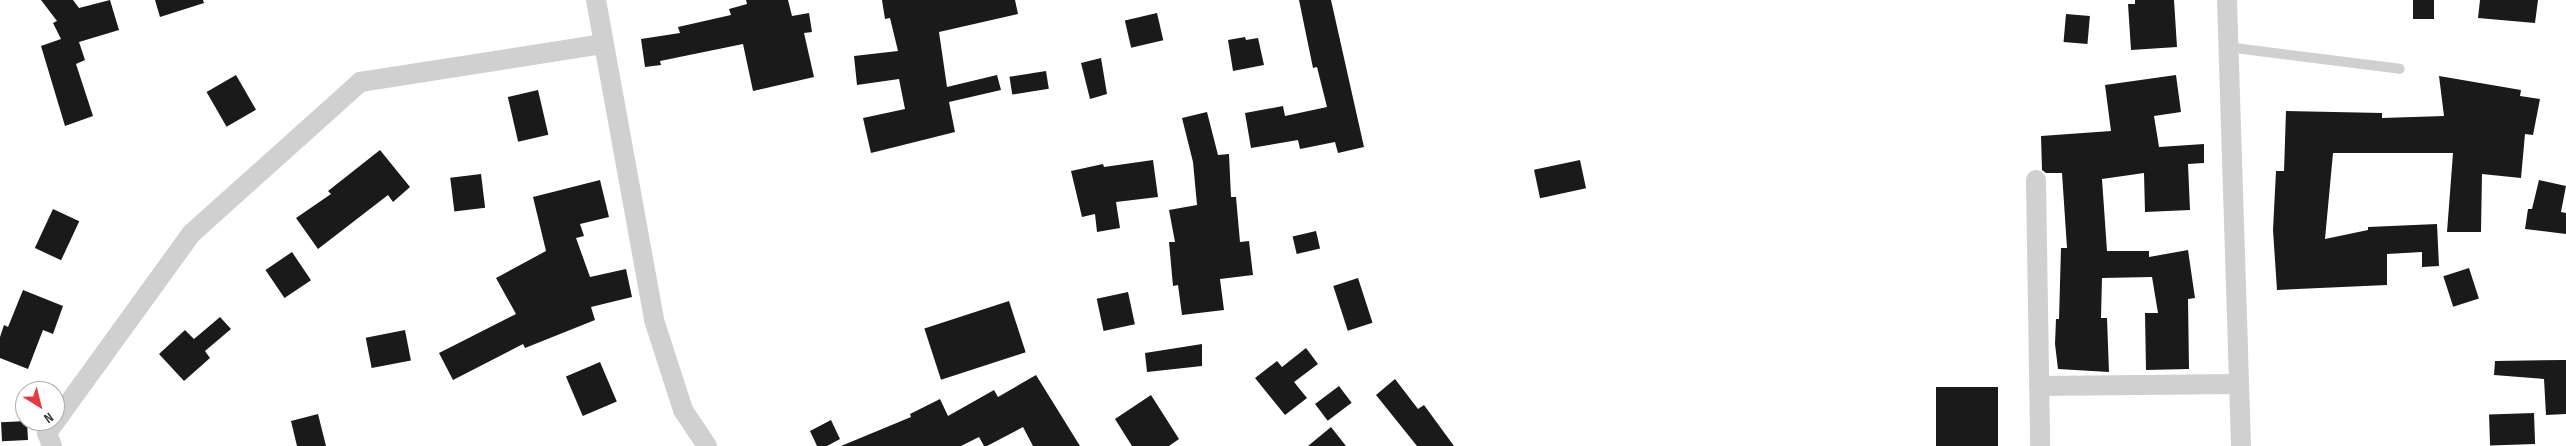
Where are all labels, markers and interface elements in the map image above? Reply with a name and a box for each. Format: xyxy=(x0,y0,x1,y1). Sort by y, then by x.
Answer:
north arrow xyxy=(15,381,65,431)
text: N xyxy=(41,409,57,427)

